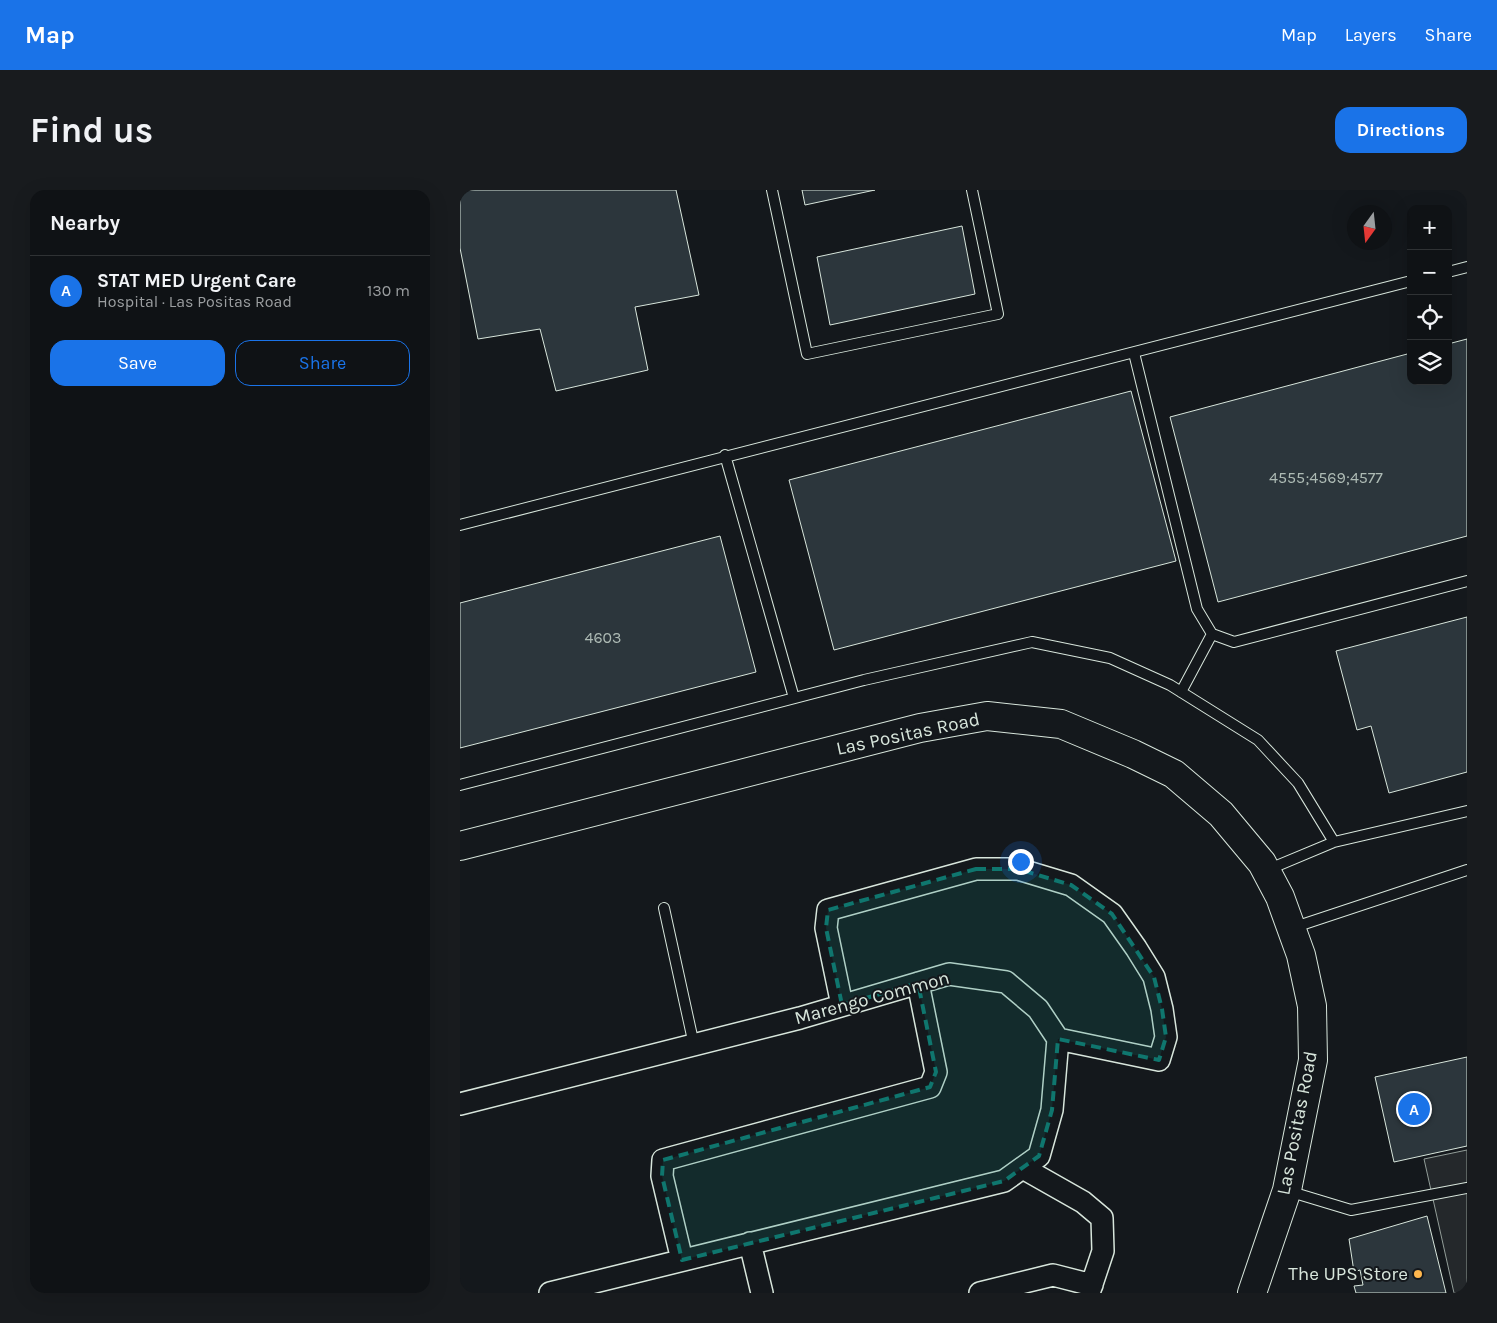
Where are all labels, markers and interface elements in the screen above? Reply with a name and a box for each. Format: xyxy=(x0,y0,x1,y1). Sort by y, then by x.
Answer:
text: Map xyxy=(25,21,75,49)
text: Map xyxy=(1281,24,1317,46)
text: Layers xyxy=(1345,24,1397,46)
text: Share xyxy=(1425,24,1472,46)
button: Directions xyxy=(1335,107,1467,153)
text: Find us xyxy=(30,110,153,151)
north arrow xyxy=(1347,205,1392,250)
map controls xyxy=(1407,205,1452,385)
button: + xyxy=(1407,205,1452,250)
text: Nearby xyxy=(50,211,120,235)
button: − xyxy=(1407,250,1452,295)
text: STAT MED Urgent Care xyxy=(97,270,296,292)
text: A xyxy=(61,281,71,300)
text: 130 m xyxy=(367,281,410,300)
text: Hospital · Las Positas Road xyxy=(97,292,292,311)
button: locate xyxy=(1407,295,1452,340)
button: Save xyxy=(50,340,225,386)
button: Share xyxy=(235,340,410,386)
button: layers xyxy=(1407,340,1452,385)
house number: 4555;4569;4577 xyxy=(1269,468,1383,487)
house number: 4603 xyxy=(584,628,622,647)
street label: Las Positas Road xyxy=(834,708,982,760)
your location xyxy=(1008,849,1034,875)
street label: Marengo Common xyxy=(792,967,952,1029)
street label: Las Positas Road xyxy=(1272,1049,1322,1197)
pin: A xyxy=(1398,1090,1430,1128)
place label: The UPS Store xyxy=(1288,1263,1408,1285)
marker: The UPS Store xyxy=(1412,1268,1424,1280)

